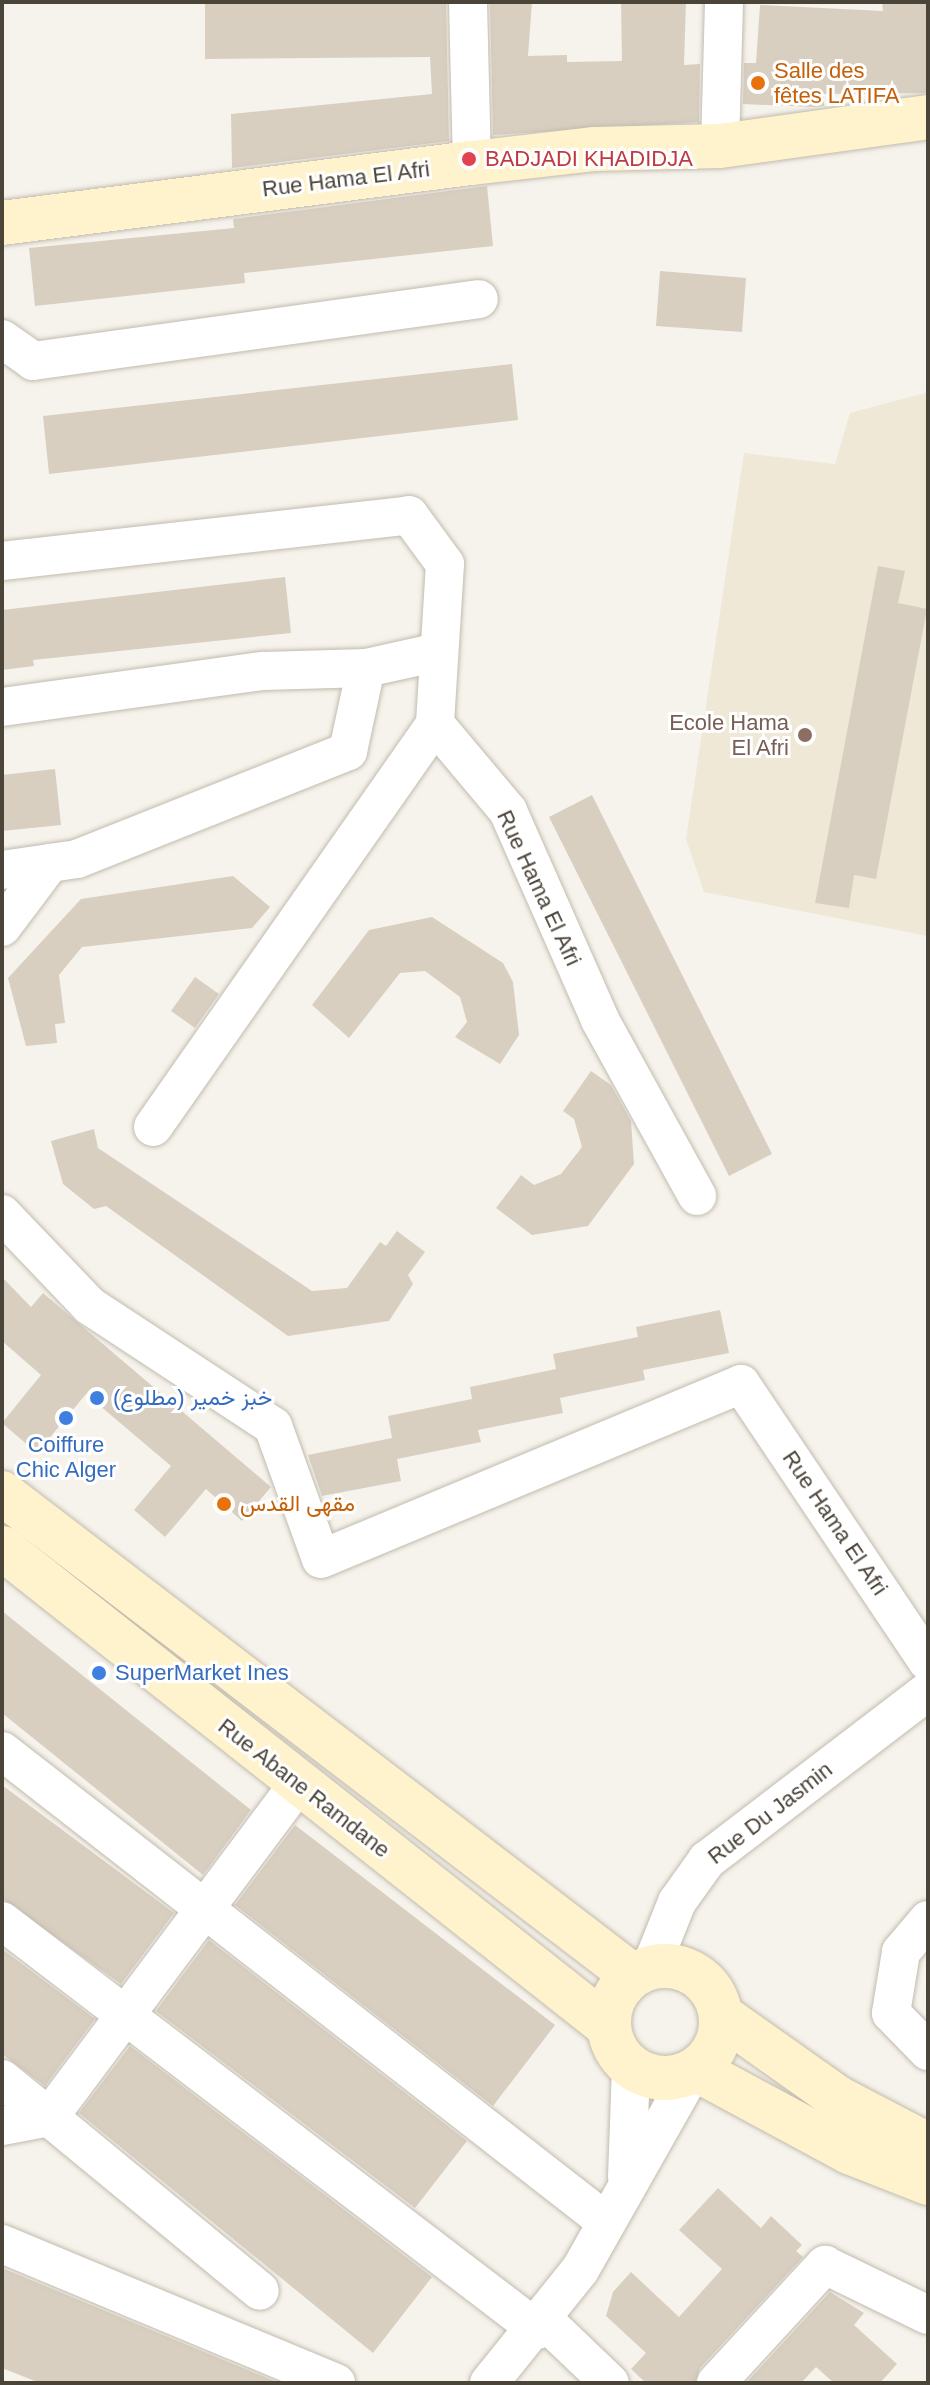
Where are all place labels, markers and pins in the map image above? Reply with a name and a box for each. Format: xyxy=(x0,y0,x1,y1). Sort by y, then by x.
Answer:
place label: Salle des fêtes LATIFA xyxy=(774,57,900,108)
marker: Salle des fêtes LATIFA xyxy=(749,74,767,92)
place label: BADJADI KHADIDJA xyxy=(485,146,693,172)
marker: BADJADI KHADIDJA xyxy=(460,150,478,168)
place label: Ecole Hama El Afri xyxy=(669,709,789,760)
marker: Ecole Hama El Afri xyxy=(796,726,814,744)
place label: خبز خمير (مطلوع) xyxy=(113,1385,272,1411)
marker: خبز خمير (مطلوع) xyxy=(88,1389,106,1407)
marker: Coiffure Chic Alger xyxy=(57,1409,75,1427)
place label: Coiffure Chic Alger xyxy=(15,1431,117,1482)
place label: مقهى القدس xyxy=(240,1491,355,1517)
marker: مقهى القدس xyxy=(215,1495,233,1513)
place label: SuperMarket Ines xyxy=(115,1660,289,1686)
marker: SuperMarket Ines xyxy=(90,1664,108,1682)

